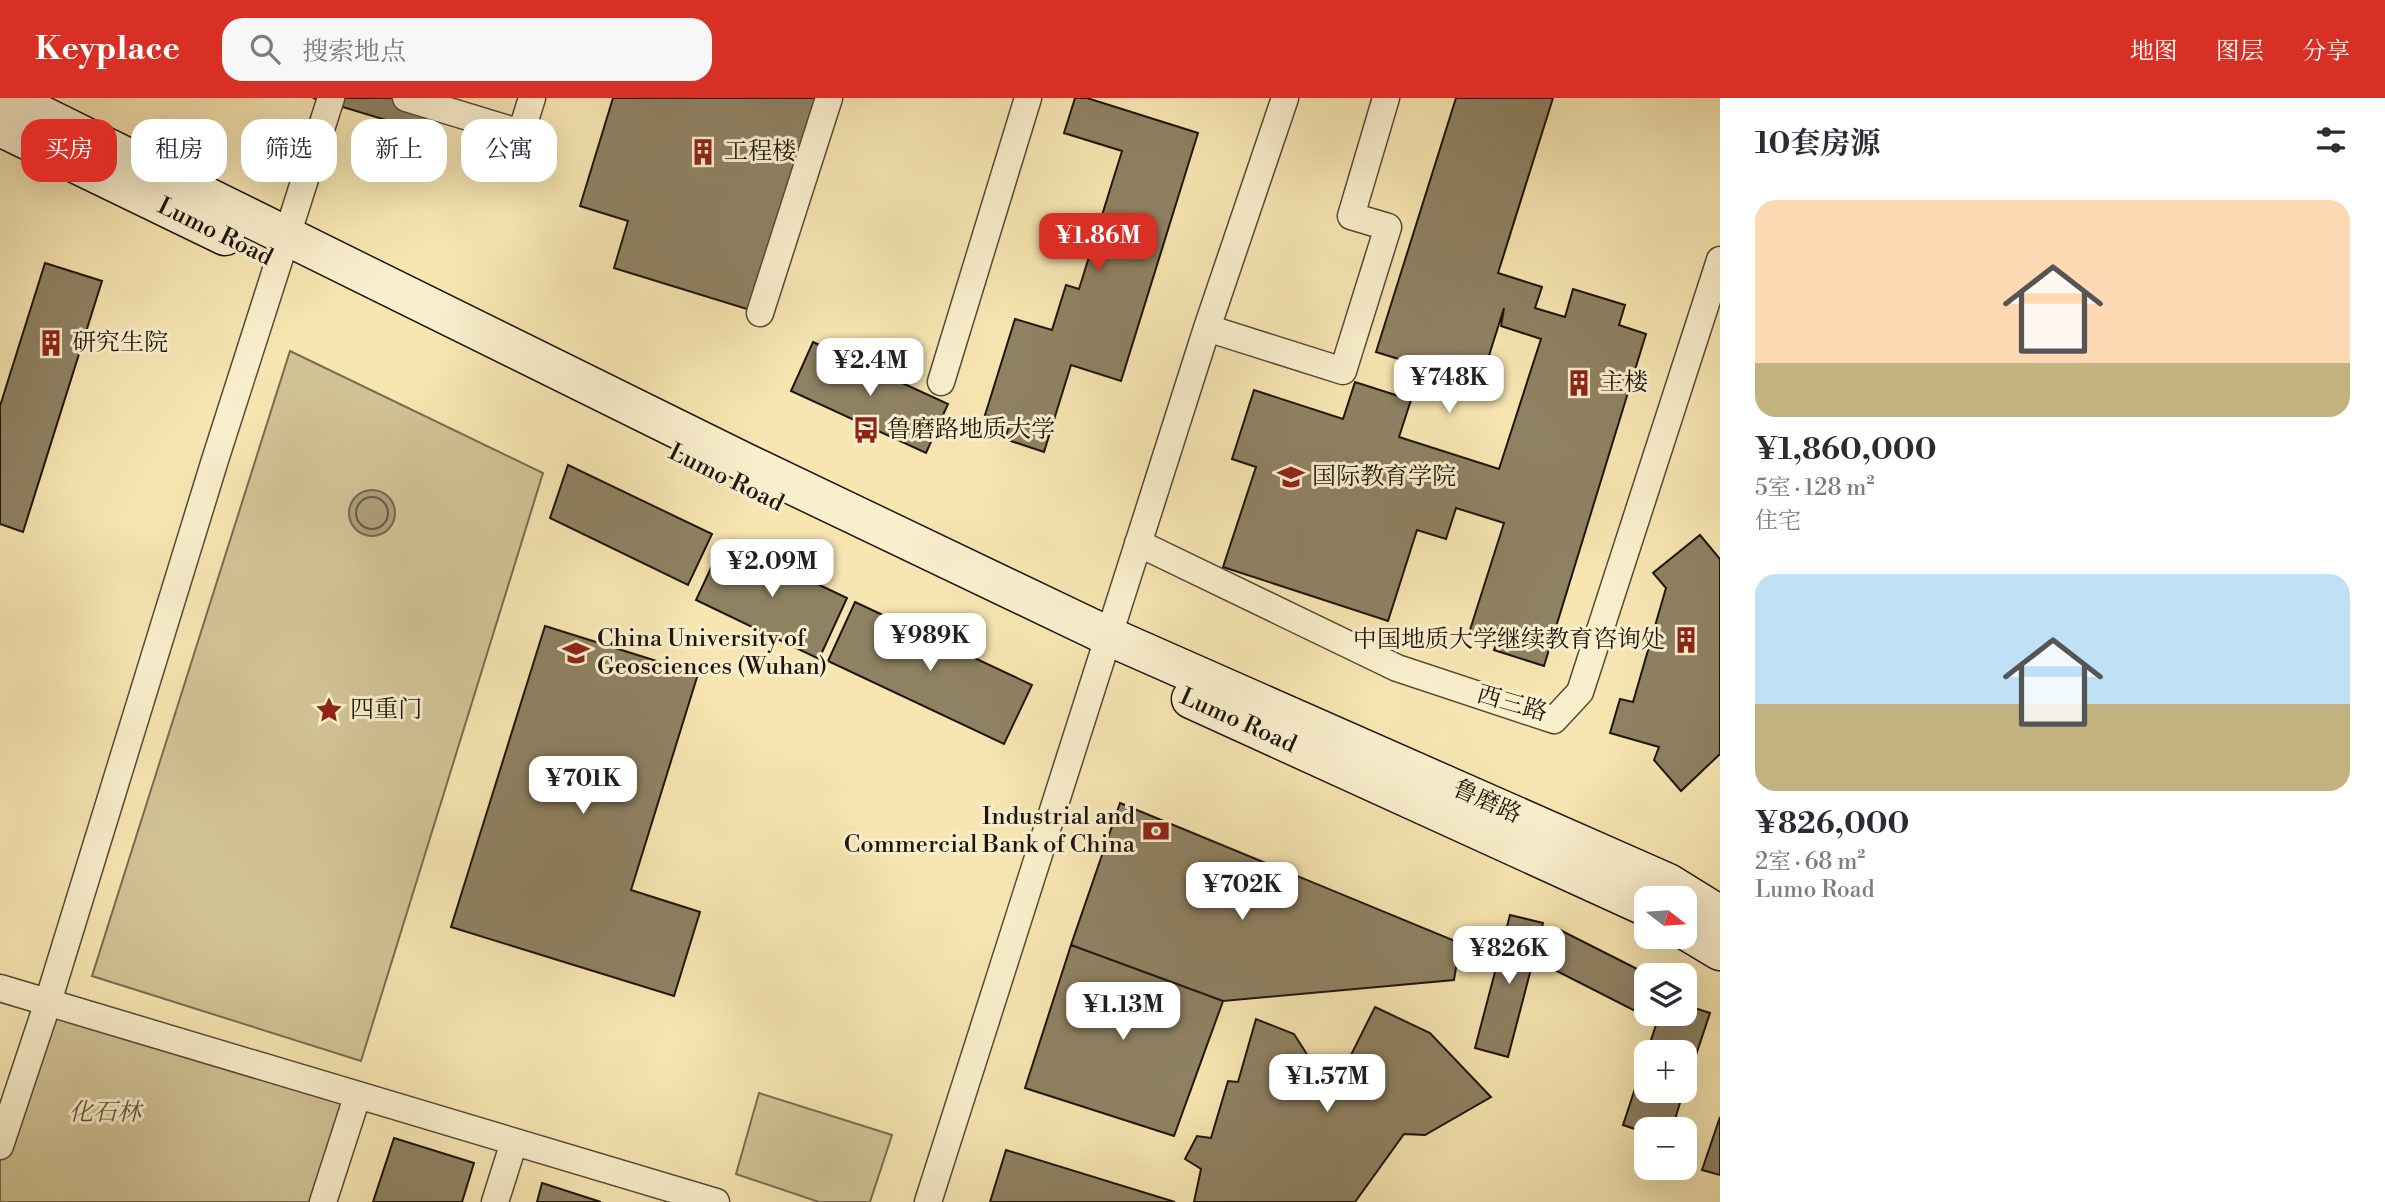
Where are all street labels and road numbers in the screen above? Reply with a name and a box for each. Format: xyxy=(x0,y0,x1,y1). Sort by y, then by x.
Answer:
street label: Lumo Road xyxy=(152,191,278,273)
street label: Lumo Road xyxy=(663,437,789,519)
street label: 西三路 xyxy=(1473,680,1551,728)
street label: Lumo Road xyxy=(1175,682,1301,760)
street label: 鲁磨路 xyxy=(1448,774,1526,830)

